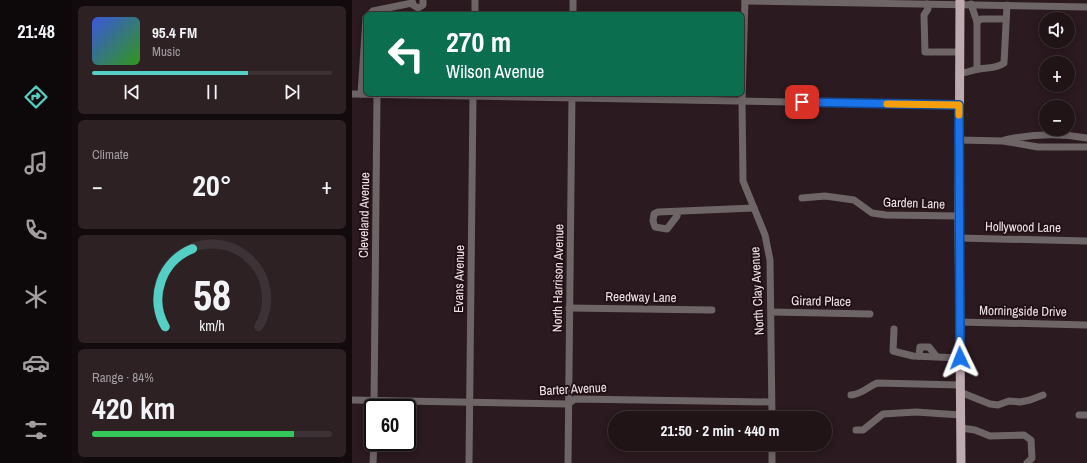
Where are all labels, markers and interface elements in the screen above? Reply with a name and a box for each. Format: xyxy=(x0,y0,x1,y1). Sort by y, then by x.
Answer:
map controls xyxy=(1039,12,1075,136)
button: sound xyxy=(1039,12,1075,48)
text: 21:48 xyxy=(17,19,55,44)
text: 95.4 FM xyxy=(152,22,197,43)
text: 270 m xyxy=(446,23,511,61)
icon: left xyxy=(380,28,432,80)
text: Music xyxy=(152,43,180,60)
button: + xyxy=(1039,56,1075,92)
text: Wilson Avenue xyxy=(446,59,544,84)
icon: previous xyxy=(121,81,143,103)
icon: pause xyxy=(201,81,223,103)
icon: next xyxy=(281,81,303,103)
icon: directions xyxy=(22,83,50,111)
pin xyxy=(785,85,819,119)
icon: arrive xyxy=(791,91,813,113)
button: − xyxy=(1039,100,1075,136)
text: Climate xyxy=(92,146,129,163)
icon: music xyxy=(22,149,50,177)
text: 20° xyxy=(192,165,232,205)
text: − xyxy=(92,171,103,201)
text: + xyxy=(321,171,332,201)
street label: Cleveland Avenue xyxy=(355,172,373,258)
street label: Garden Lane xyxy=(883,193,945,213)
icon: phone xyxy=(22,216,50,244)
street label: Hollywood Lane xyxy=(985,218,1061,236)
street label: North Harrison Avenue xyxy=(549,224,567,332)
street label: Evans Avenue xyxy=(450,245,468,313)
street label: North Clay Avenue xyxy=(746,246,768,336)
text: 58 xyxy=(193,266,231,322)
icon: climate xyxy=(22,283,50,311)
street label: Reedway Lane xyxy=(605,288,677,306)
street label: Girard Place xyxy=(791,292,851,310)
street label: Morningside Drive xyxy=(979,302,1067,320)
text: km/h xyxy=(199,315,225,334)
position arrow xyxy=(939,337,981,379)
icon: car xyxy=(22,349,50,377)
text: Range · 84% xyxy=(92,369,154,386)
street label: Barter Avenue xyxy=(539,379,607,399)
text: 420 km xyxy=(92,388,175,428)
speed limit sign: 60 xyxy=(364,399,416,451)
icon: filters xyxy=(22,416,50,444)
text: 21:50 · 2 min · 440 m xyxy=(661,420,779,441)

